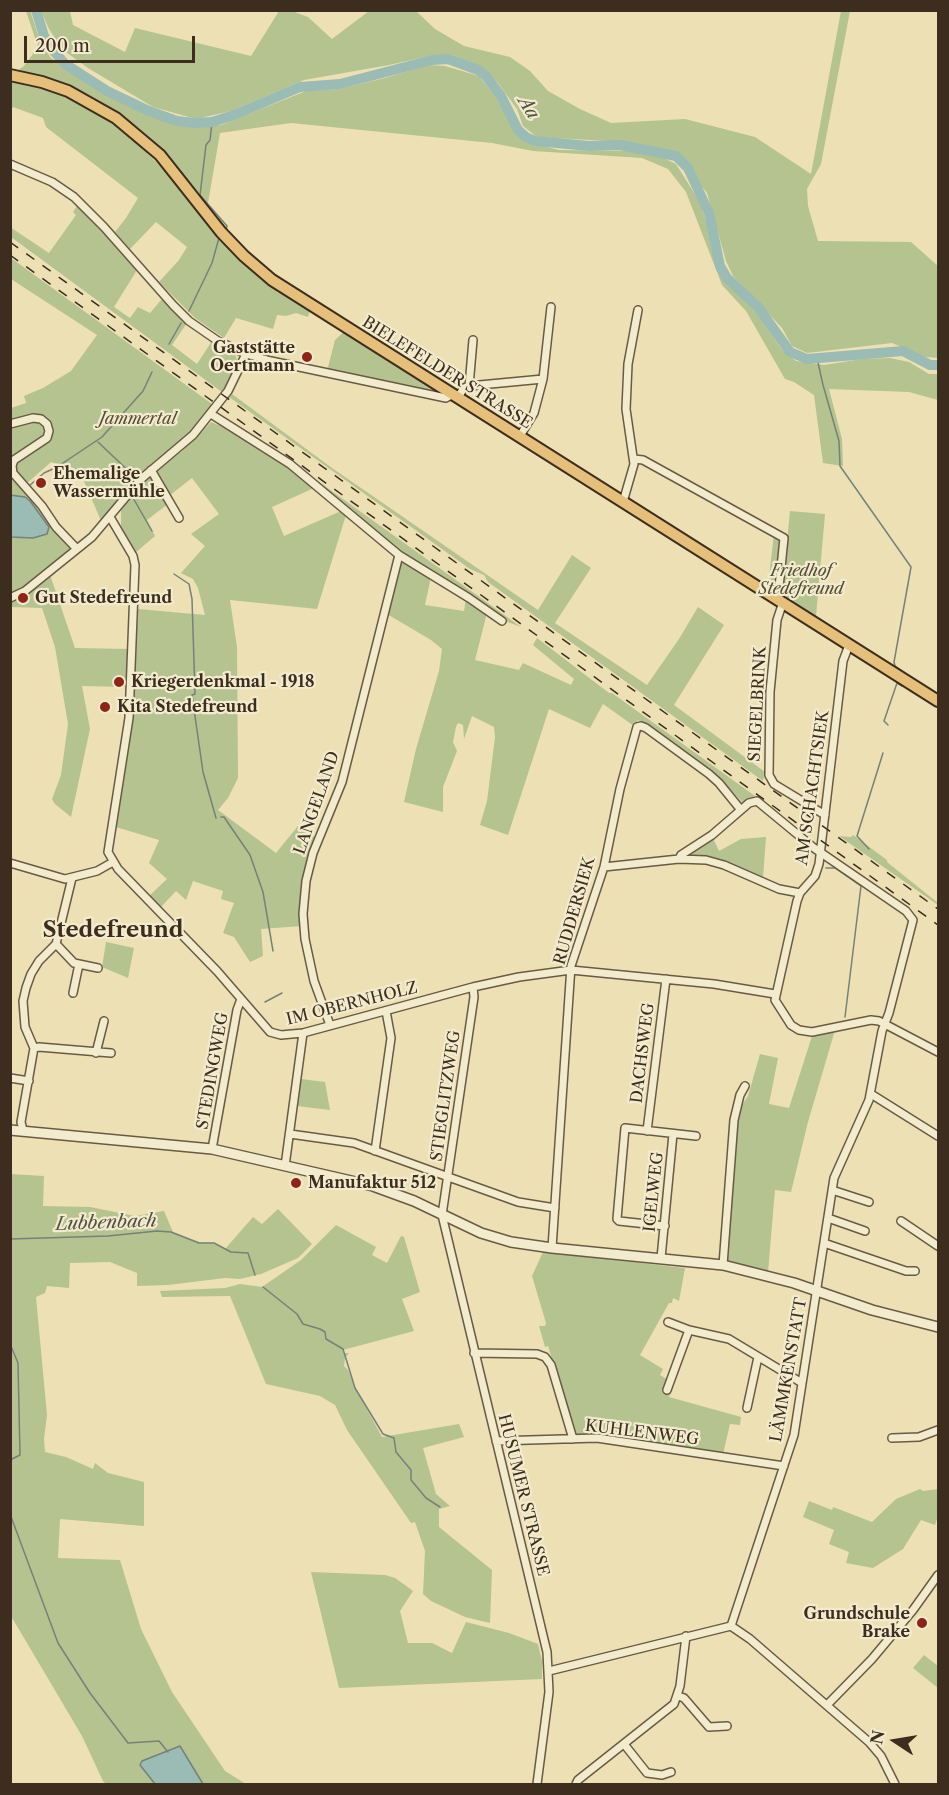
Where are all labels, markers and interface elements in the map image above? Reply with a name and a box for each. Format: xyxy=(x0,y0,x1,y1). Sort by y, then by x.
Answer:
scale bar xyxy=(27,24,198,62)
text: 200 m xyxy=(35,35,90,57)
water label: Aa xyxy=(513,92,543,124)
street label: BIELEFELDER STRASSE xyxy=(359,313,535,433)
place label: Gaststätte Oertmann xyxy=(210,338,295,376)
marker: Gaststätte Oertmann xyxy=(300,350,314,364)
park label: Jammertal xyxy=(99,409,177,429)
place label: Ehemalige Wassermühle xyxy=(53,464,165,502)
marker: Ehemalige Wassermühle xyxy=(34,476,48,490)
park label: Friedhof Stedefreund xyxy=(759,561,843,599)
place label: Gut Stedefreund xyxy=(35,588,172,608)
marker: Gut Stedefreund xyxy=(16,591,30,605)
street label: SIEGELBRINK xyxy=(745,646,771,762)
place label: Kriegerdenkmal - 1918 xyxy=(131,672,315,692)
marker: Kriegerdenkmal - 1918 xyxy=(112,675,126,689)
place label: Kita Stedefreund xyxy=(117,697,258,717)
marker: Kita Stedefreund xyxy=(98,700,112,714)
street label: AM SCHACHTSIEK xyxy=(793,709,833,867)
street label: LANGELAND xyxy=(290,749,344,857)
street label: RUDDERSIEK xyxy=(550,855,600,967)
district label: Stedefreund xyxy=(42,918,184,944)
street label: IM OBERNHOLZ xyxy=(284,978,420,1030)
street label: DACHSWEG xyxy=(627,1002,659,1104)
street label: STEDINGWEG xyxy=(193,1011,233,1131)
street label: STIEGLITZWEG xyxy=(427,1029,465,1163)
street label: IGELWEG xyxy=(640,1151,668,1233)
place label: Manufaktur 512 xyxy=(308,1173,436,1193)
marker: Manufaktur 512 xyxy=(289,1176,303,1190)
water label: Lubbenbach xyxy=(55,1210,157,1236)
street label: LÄMMKENSTATT xyxy=(767,1296,811,1444)
street label: HUSUMER STRASSE xyxy=(494,1412,552,1578)
street label: KUHLENWEG xyxy=(584,1416,700,1450)
place label: Grundschule Brake xyxy=(803,1604,910,1642)
marker: Grundschule Brake xyxy=(915,1616,929,1630)
north arrow xyxy=(865,1711,925,1771)
text: N xyxy=(866,1728,889,1746)

